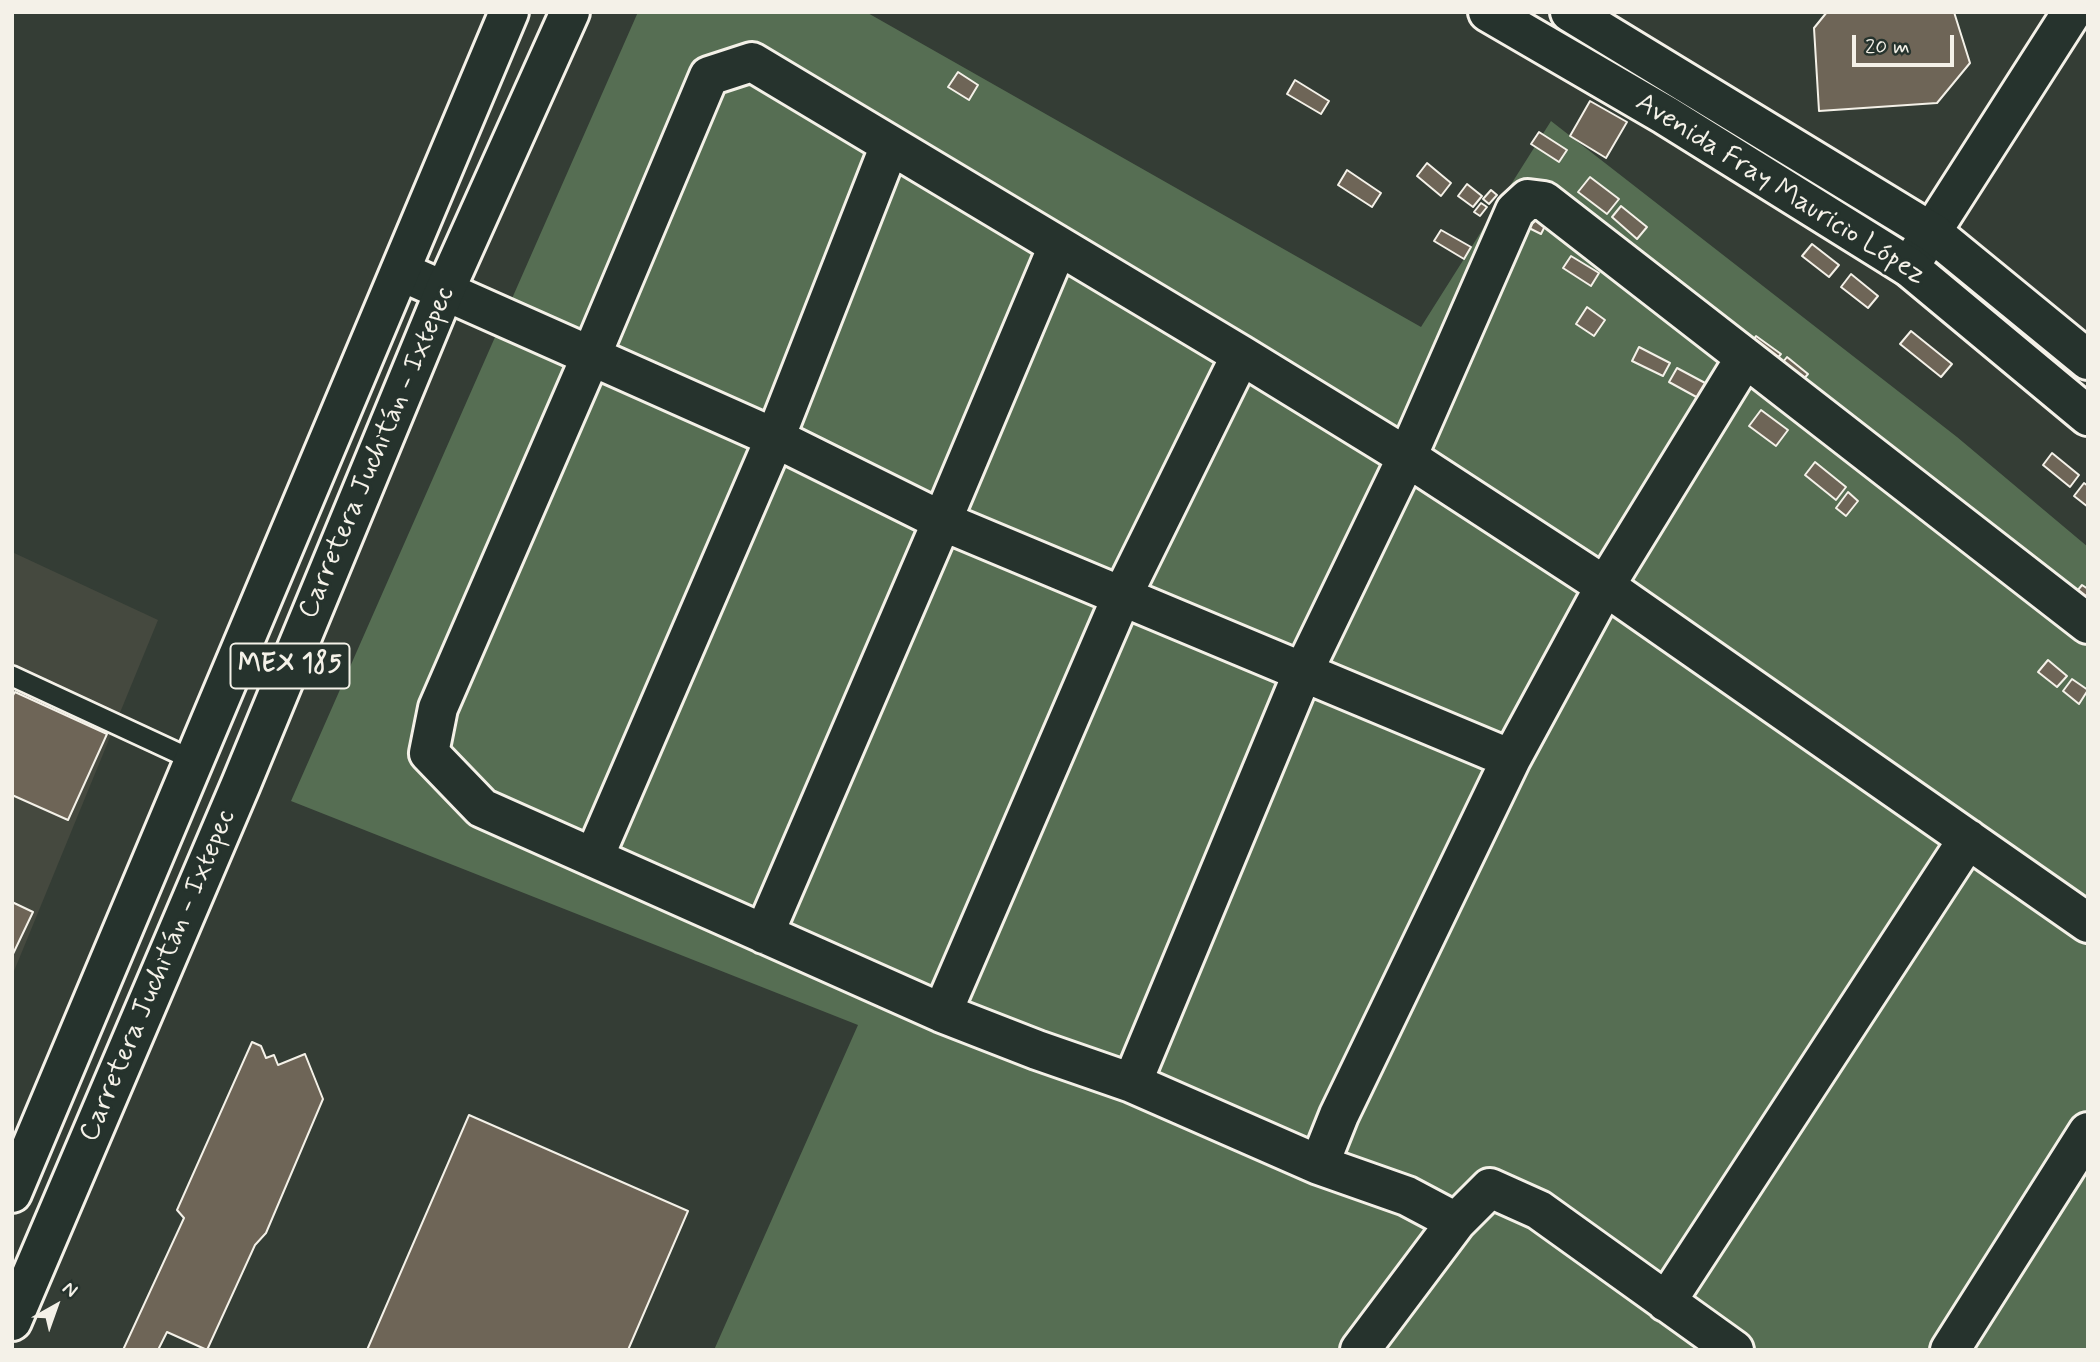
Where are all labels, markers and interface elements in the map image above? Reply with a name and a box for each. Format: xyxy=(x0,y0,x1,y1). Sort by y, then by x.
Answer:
scale bar xyxy=(1855,21,1956,65)
text: 20 m xyxy=(1865,33,1910,61)
street label: Avenida Fray Mauricio López xyxy=(1629,87,1931,293)
street label: Carretera Juchitán - Ixtepec xyxy=(293,282,463,624)
road number: MEX 185 xyxy=(230,644,350,688)
street label: Carretera Juchitán - Ixtepec xyxy=(74,805,244,1147)
north arrow xyxy=(21,1271,91,1341)
text: N xyxy=(57,1276,83,1303)

